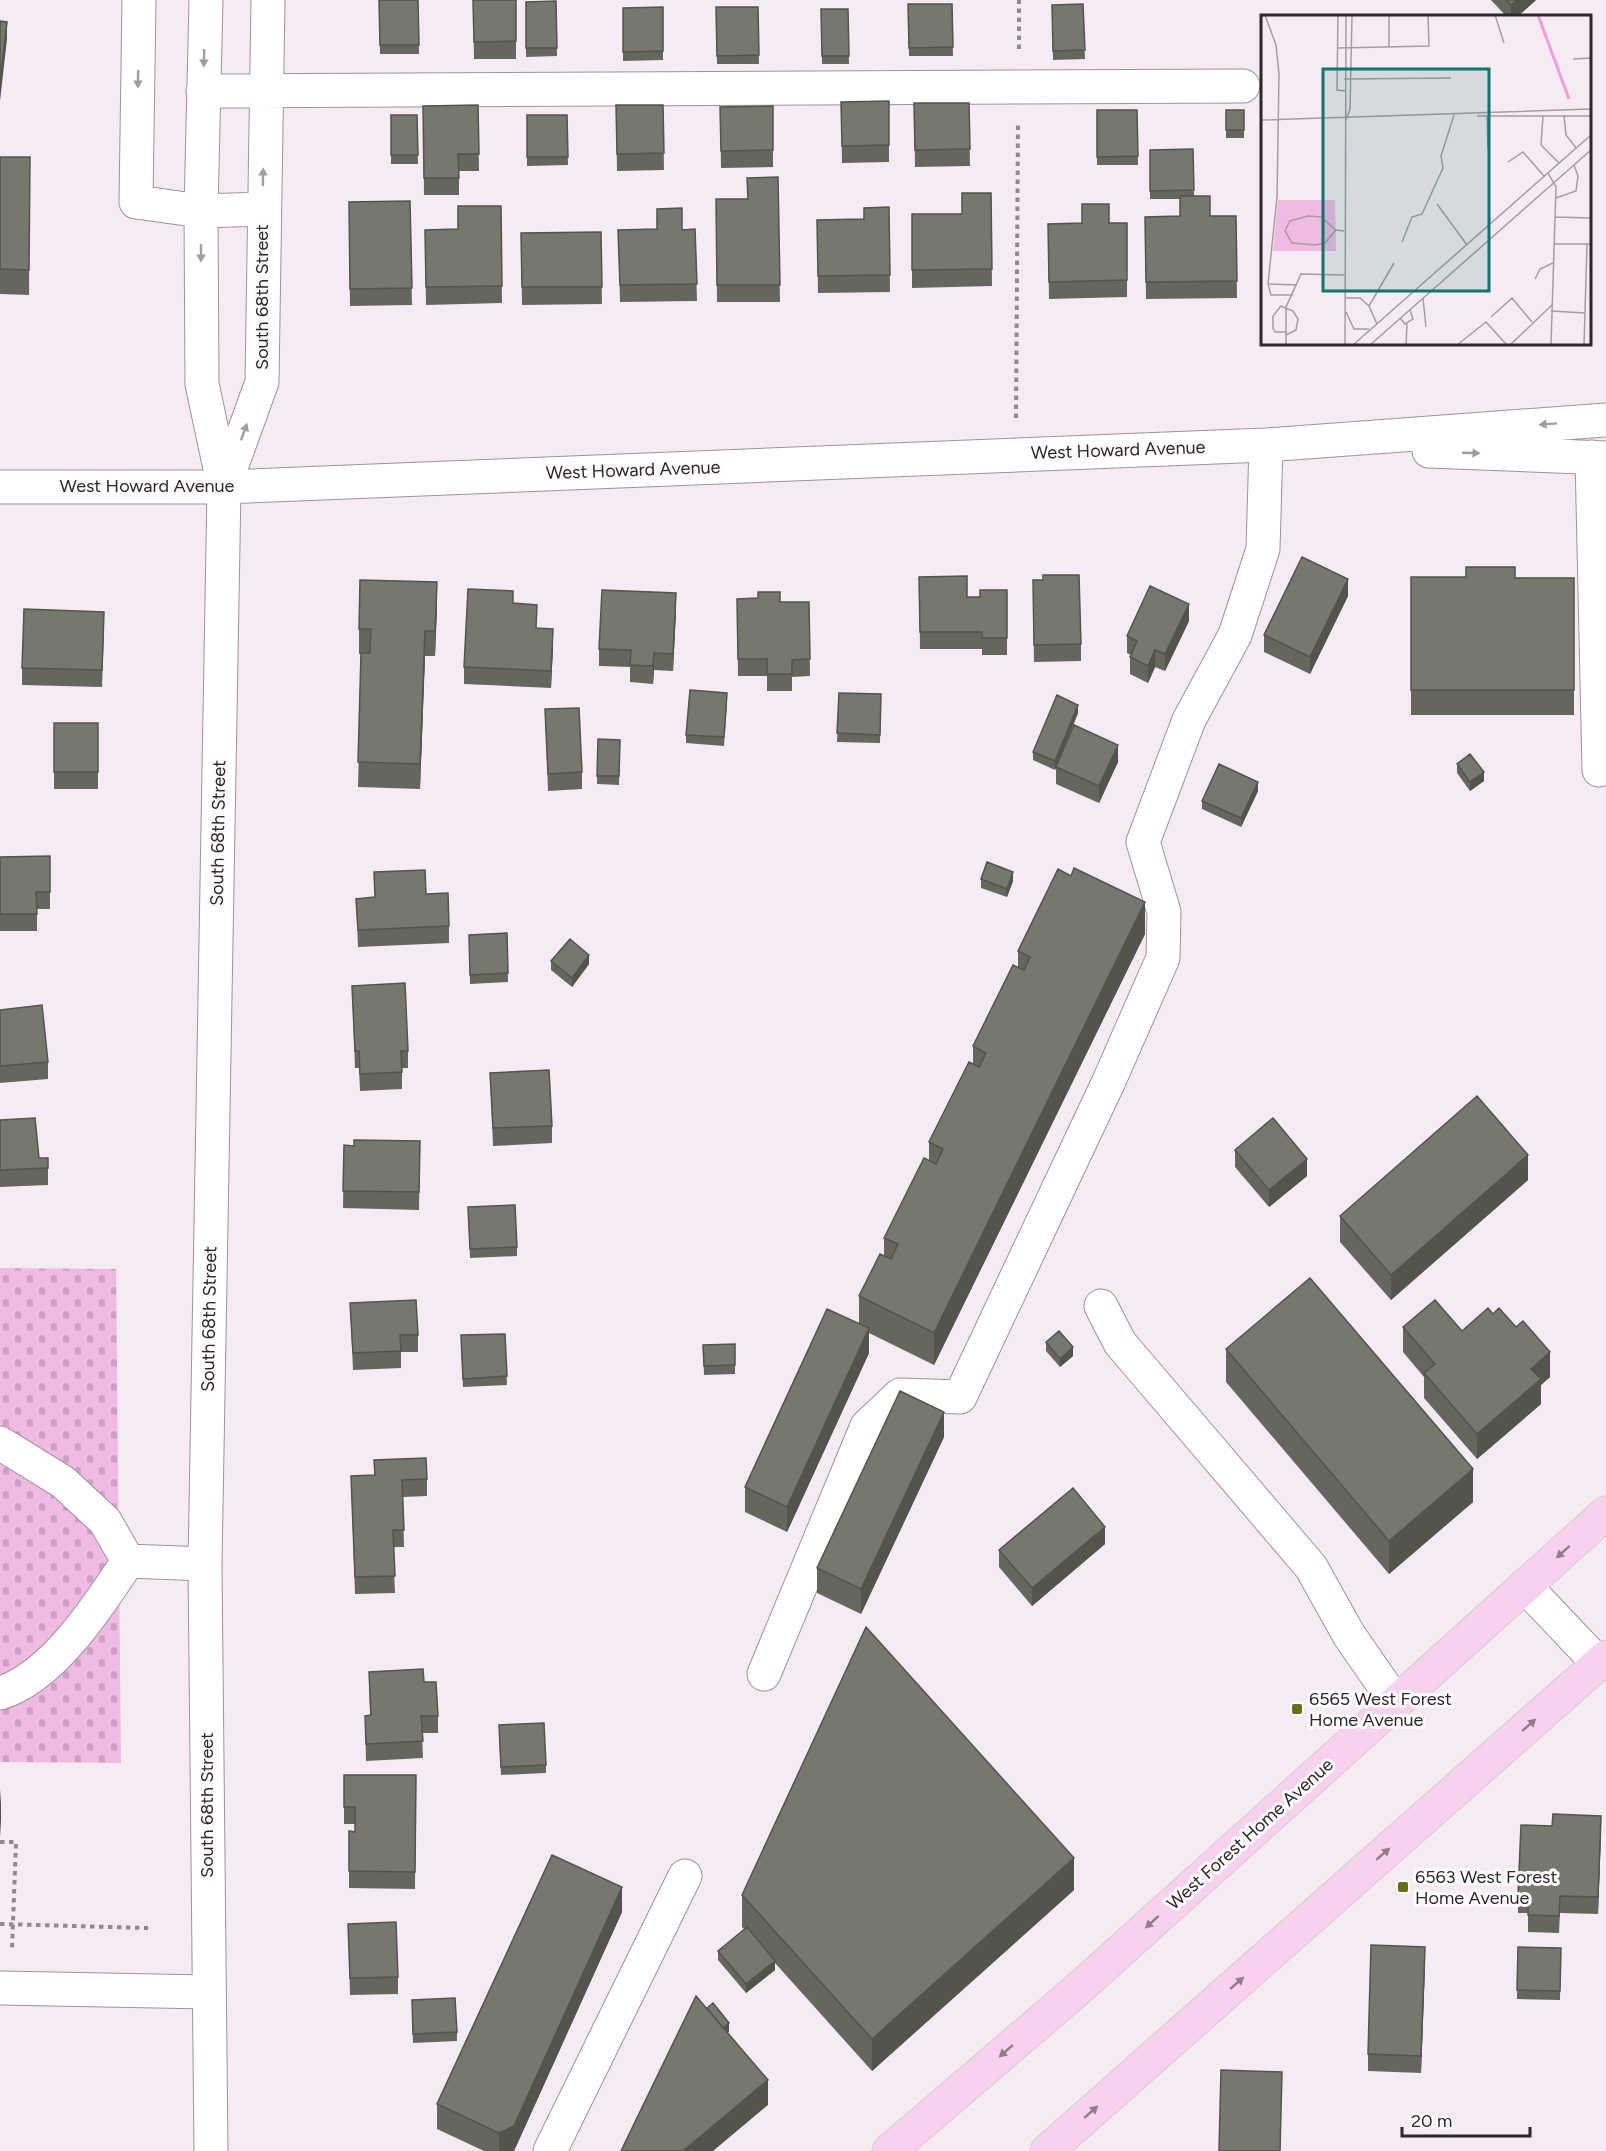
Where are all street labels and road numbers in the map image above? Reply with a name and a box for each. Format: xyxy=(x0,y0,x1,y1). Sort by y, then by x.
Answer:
street label: South 68th Street xyxy=(251,224,273,370)
street label: West Howard Avenue xyxy=(1030,436,1206,464)
street label: West Howard Avenue xyxy=(545,456,721,484)
street label: West Howard Avenue xyxy=(60,475,235,497)
street label: South 68th Street xyxy=(206,760,230,906)
street label: South 68th Street xyxy=(197,1246,221,1392)
street label: South 68th Street xyxy=(196,1732,218,1878)
street label: West Forest Home Avenue xyxy=(1162,1753,1338,1914)

